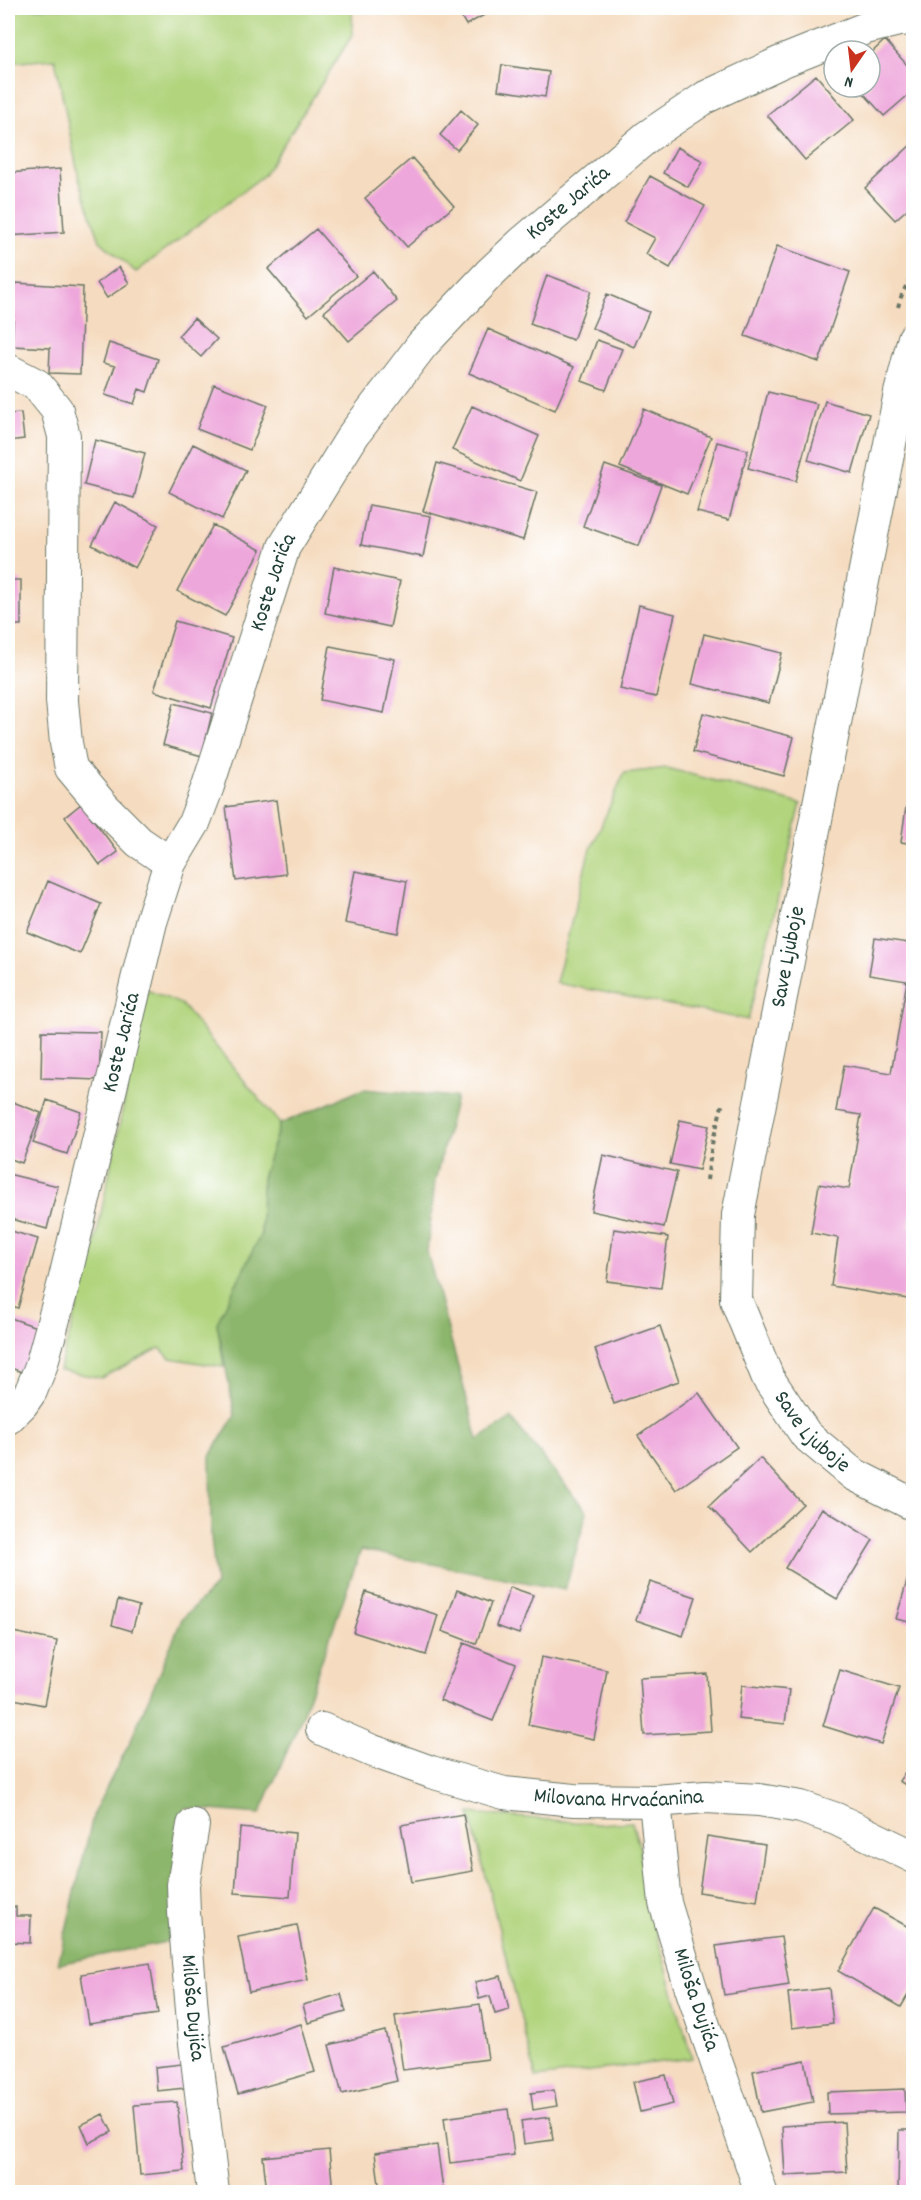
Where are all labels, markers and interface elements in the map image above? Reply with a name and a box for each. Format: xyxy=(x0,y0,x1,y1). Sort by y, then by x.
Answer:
north arrow xyxy=(822,39,882,99)
text: N xyxy=(842,69,856,93)
street label: Koste Jarića xyxy=(520,158,618,248)
street label: Koste Jarića xyxy=(243,526,305,635)
street label: Save Ljuboje xyxy=(764,904,814,1010)
street label: Koste Jarića xyxy=(95,989,149,1096)
street label: Save Ljuboje xyxy=(765,1385,857,1481)
street label: Milovana Hrvaćanina xyxy=(532,1781,705,1817)
street label: Miloša Dujića xyxy=(664,1945,727,2056)
street label: Miloša Dujića xyxy=(172,1953,213,2063)

